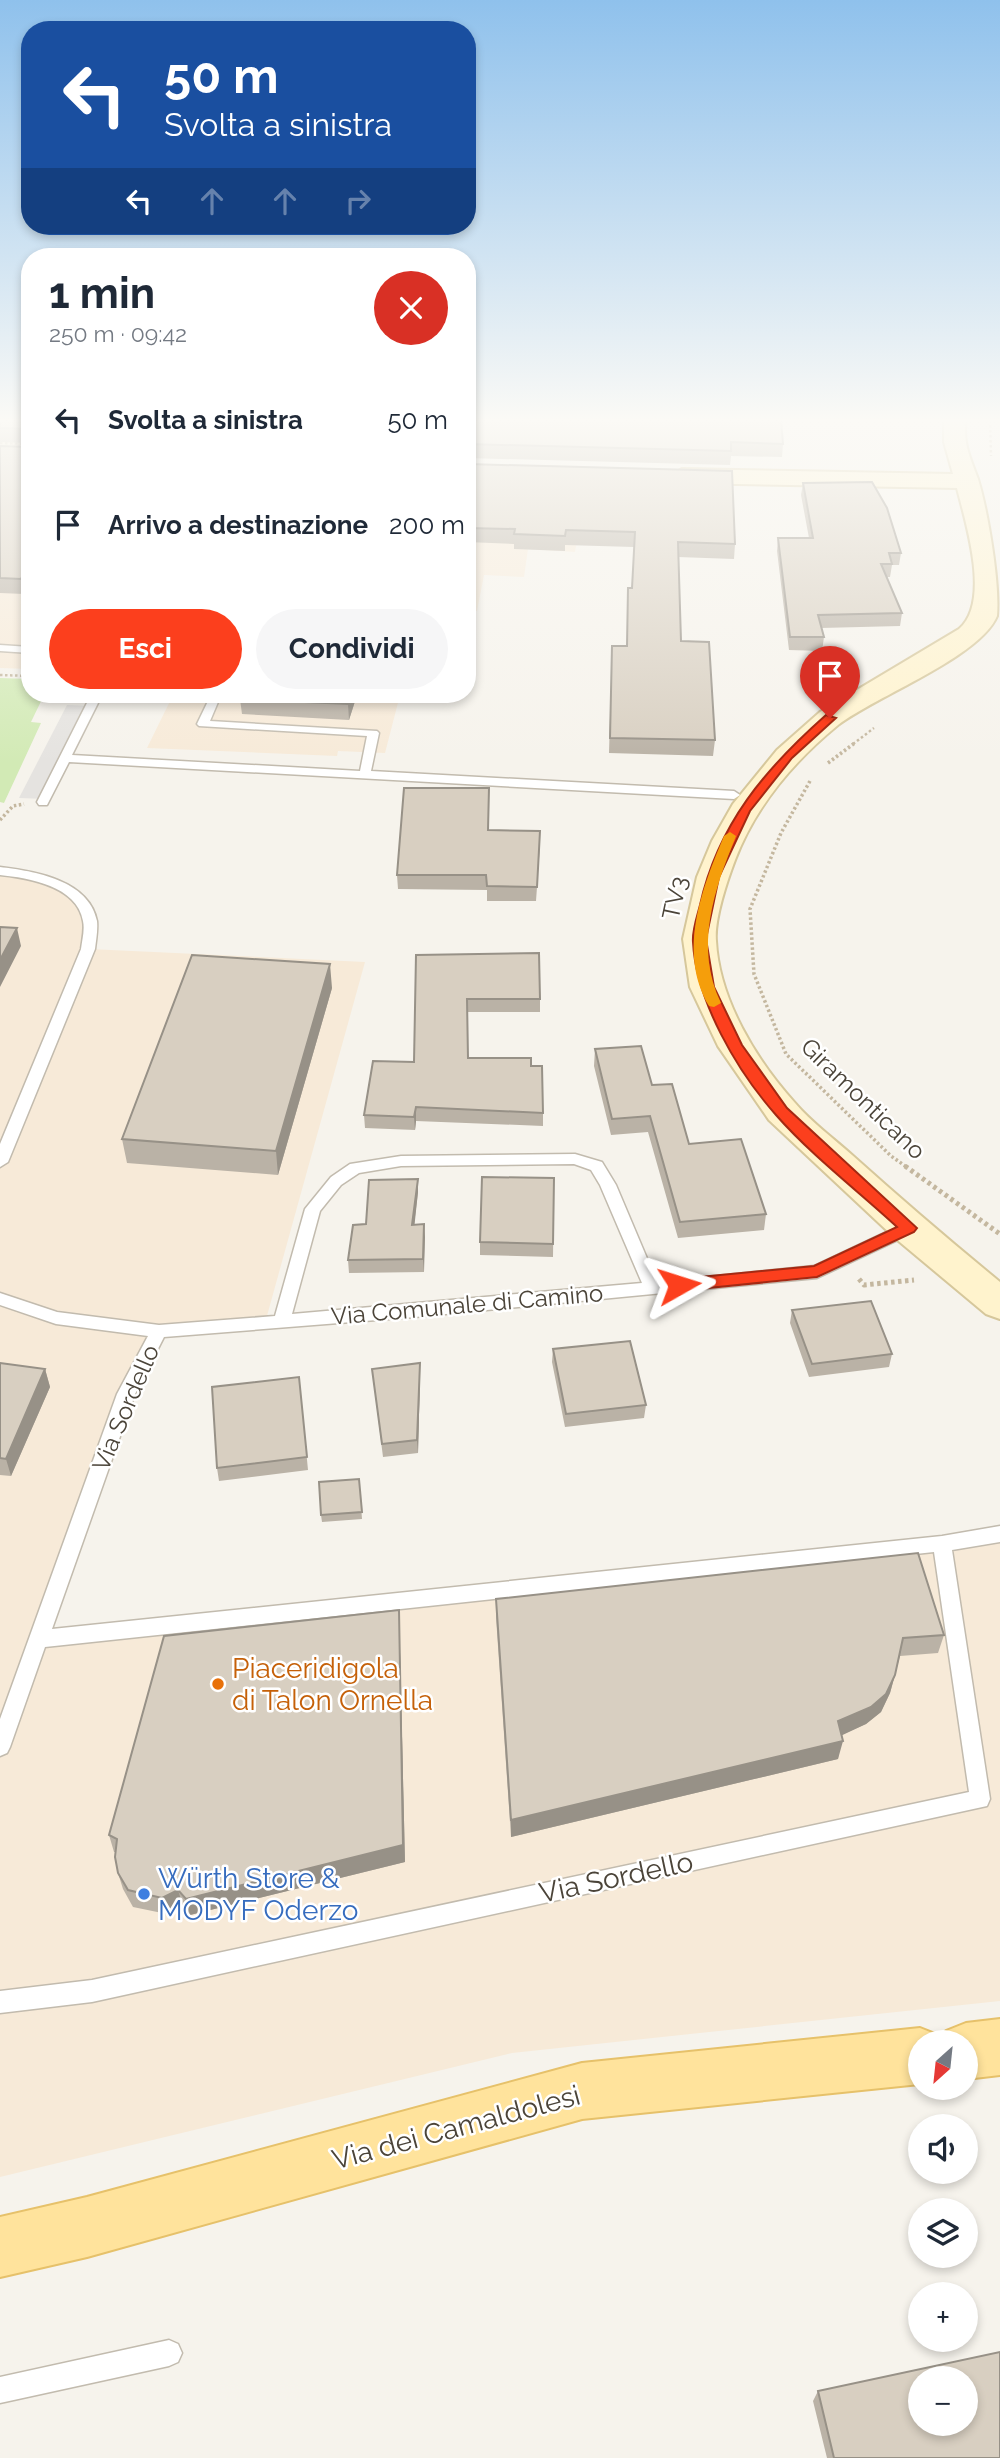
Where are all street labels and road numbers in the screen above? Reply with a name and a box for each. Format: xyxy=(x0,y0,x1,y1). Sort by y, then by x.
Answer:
street label: TV3 xyxy=(656,874,693,922)
street label: Giramonticano xyxy=(795,1032,932,1165)
street label: Via Comunale di Camino xyxy=(330,1278,604,1331)
street label: Via Sordello xyxy=(86,1340,165,1475)
street label: Via Sordello xyxy=(536,1845,696,1910)
street label: Via dei Camaldolesi xyxy=(328,2078,584,2176)

